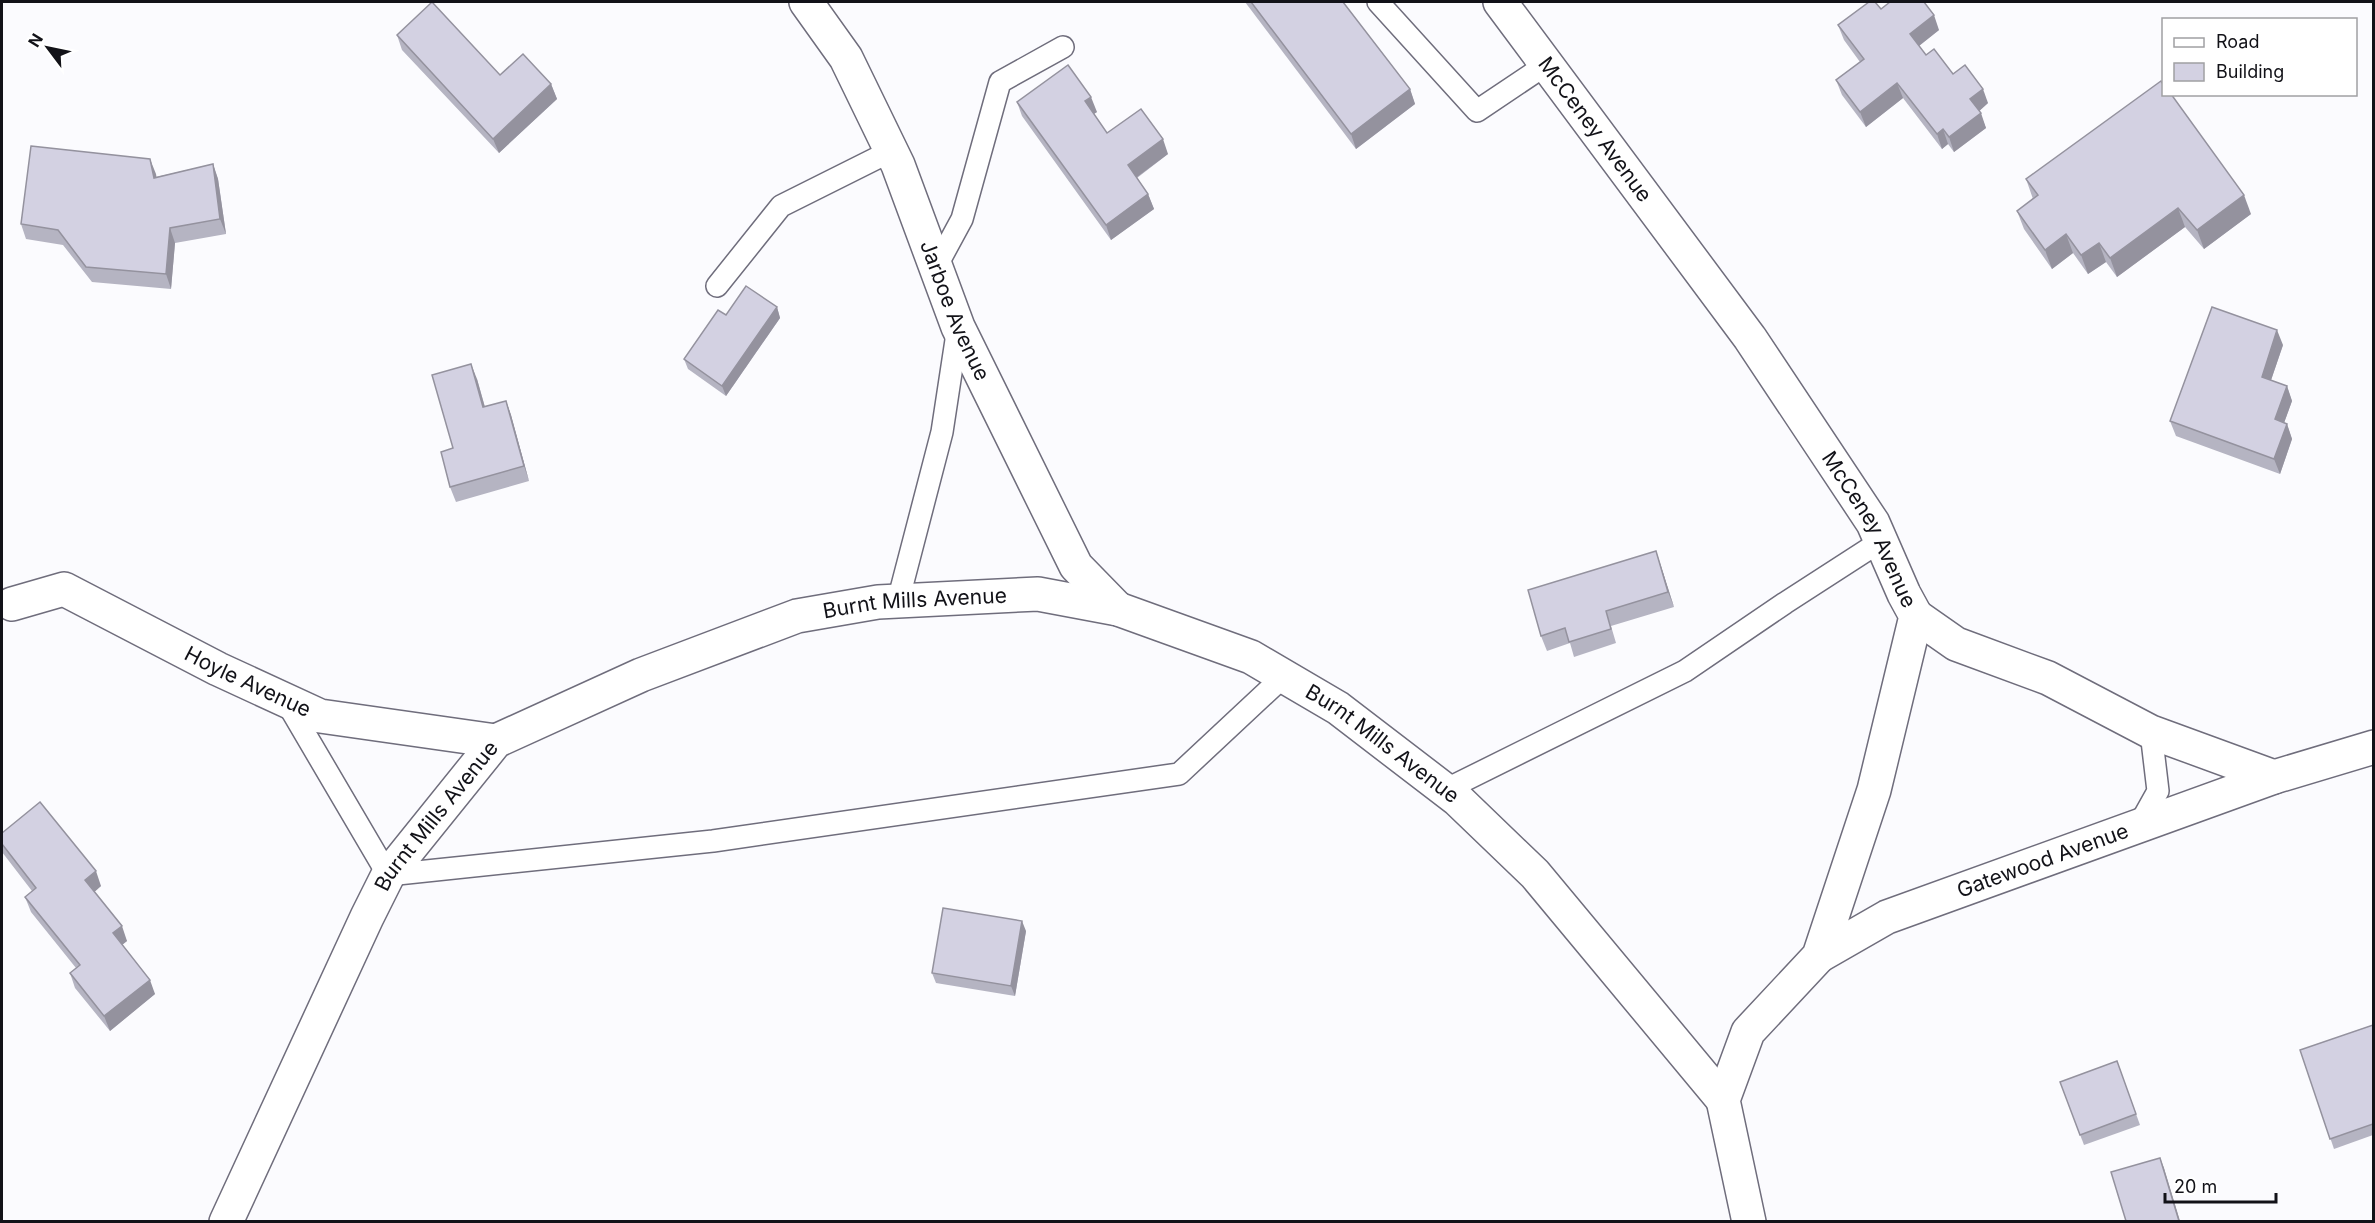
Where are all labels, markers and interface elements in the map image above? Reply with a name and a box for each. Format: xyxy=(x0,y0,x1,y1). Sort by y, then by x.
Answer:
north arrow xyxy=(18,18,78,78)
legend xyxy=(2162,18,2357,96)
text: N xyxy=(24,30,47,51)
text: Road xyxy=(2216,31,2259,52)
street label: McCeney Avenue xyxy=(1533,52,1657,207)
text: Building xyxy=(2216,61,2284,82)
street label: Jarboe Avenue xyxy=(915,237,995,384)
street label: McCeney Avenue xyxy=(1817,447,1922,612)
street label: Burnt Mills Avenue xyxy=(821,583,1007,623)
street label: Hoyle Avenue xyxy=(180,641,315,722)
street label: Burnt Mills Avenue xyxy=(1301,679,1464,808)
street label: Burnt Mills Avenue xyxy=(369,736,503,895)
street label: Gatewood Avenue xyxy=(1953,818,2132,903)
scale bar xyxy=(2165,1166,2276,1204)
text: 20 m xyxy=(2174,1176,2217,1197)

